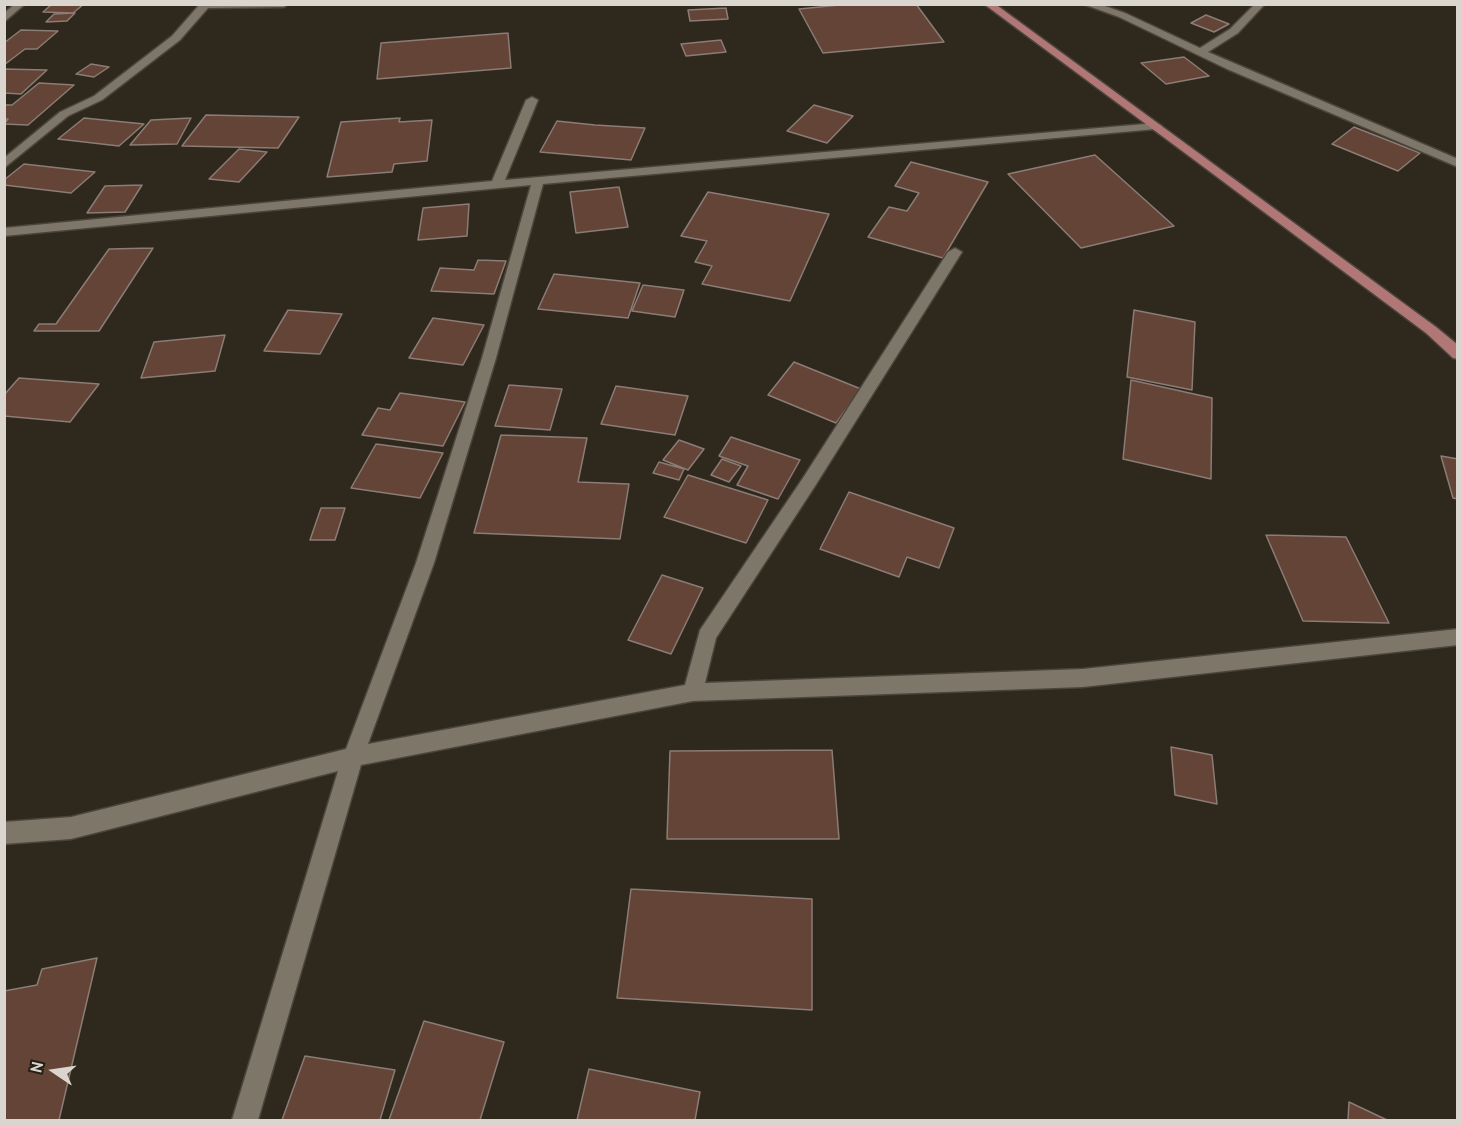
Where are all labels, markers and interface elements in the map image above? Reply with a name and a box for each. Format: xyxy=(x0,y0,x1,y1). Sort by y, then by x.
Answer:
north arrow xyxy=(24,1041,84,1101)
text: N xyxy=(26,1060,47,1074)

